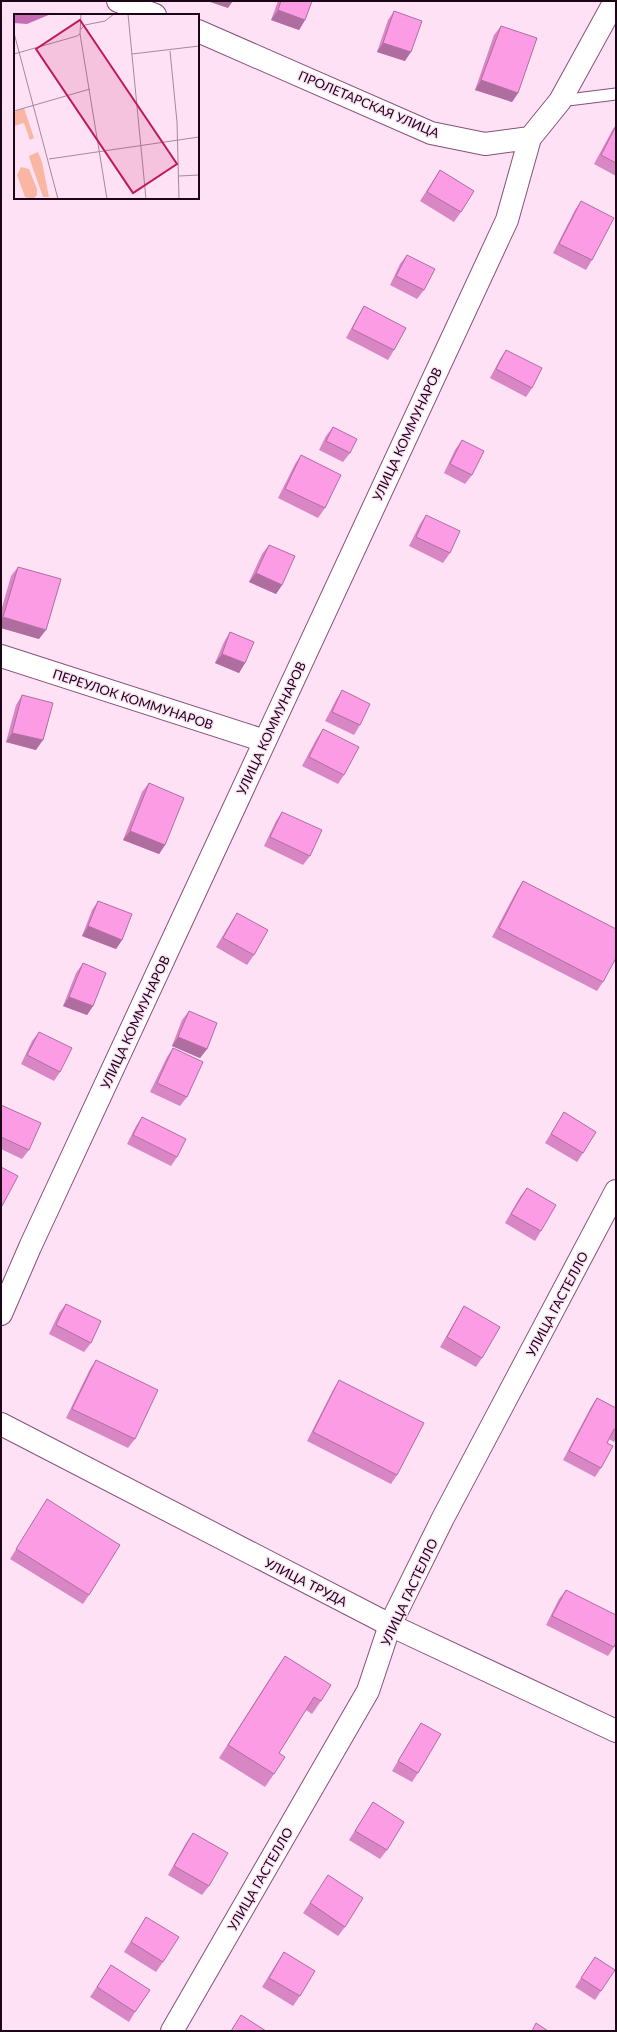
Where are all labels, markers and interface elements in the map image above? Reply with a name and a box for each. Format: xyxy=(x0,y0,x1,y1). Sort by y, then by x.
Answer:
inset map xyxy=(14,14,199,199)
street label: ПРОЛЕТАРСКАЯ УЛИЦА xyxy=(296,67,442,141)
street label: УЛИЦА КОММУНАРОВ xyxy=(369,365,445,503)
street label: УЛИЦА КОММУНАРОВ xyxy=(233,659,309,797)
street label: ПЕРЕУЛОК КОММУНАРОВ xyxy=(51,665,215,733)
street label: УЛИЦА КОММУНАРОВ xyxy=(97,953,173,1091)
street label: УЛИЦА ГАСТЕЛЛО xyxy=(523,1249,591,1359)
street label: УЛИЦА ГАСТЕЛЛО xyxy=(377,1536,441,1648)
street label: УЛИЦА ТРУДА xyxy=(262,1554,350,1610)
street label: УЛИЦА ГАСТЕЛЛО xyxy=(224,1825,296,1933)

